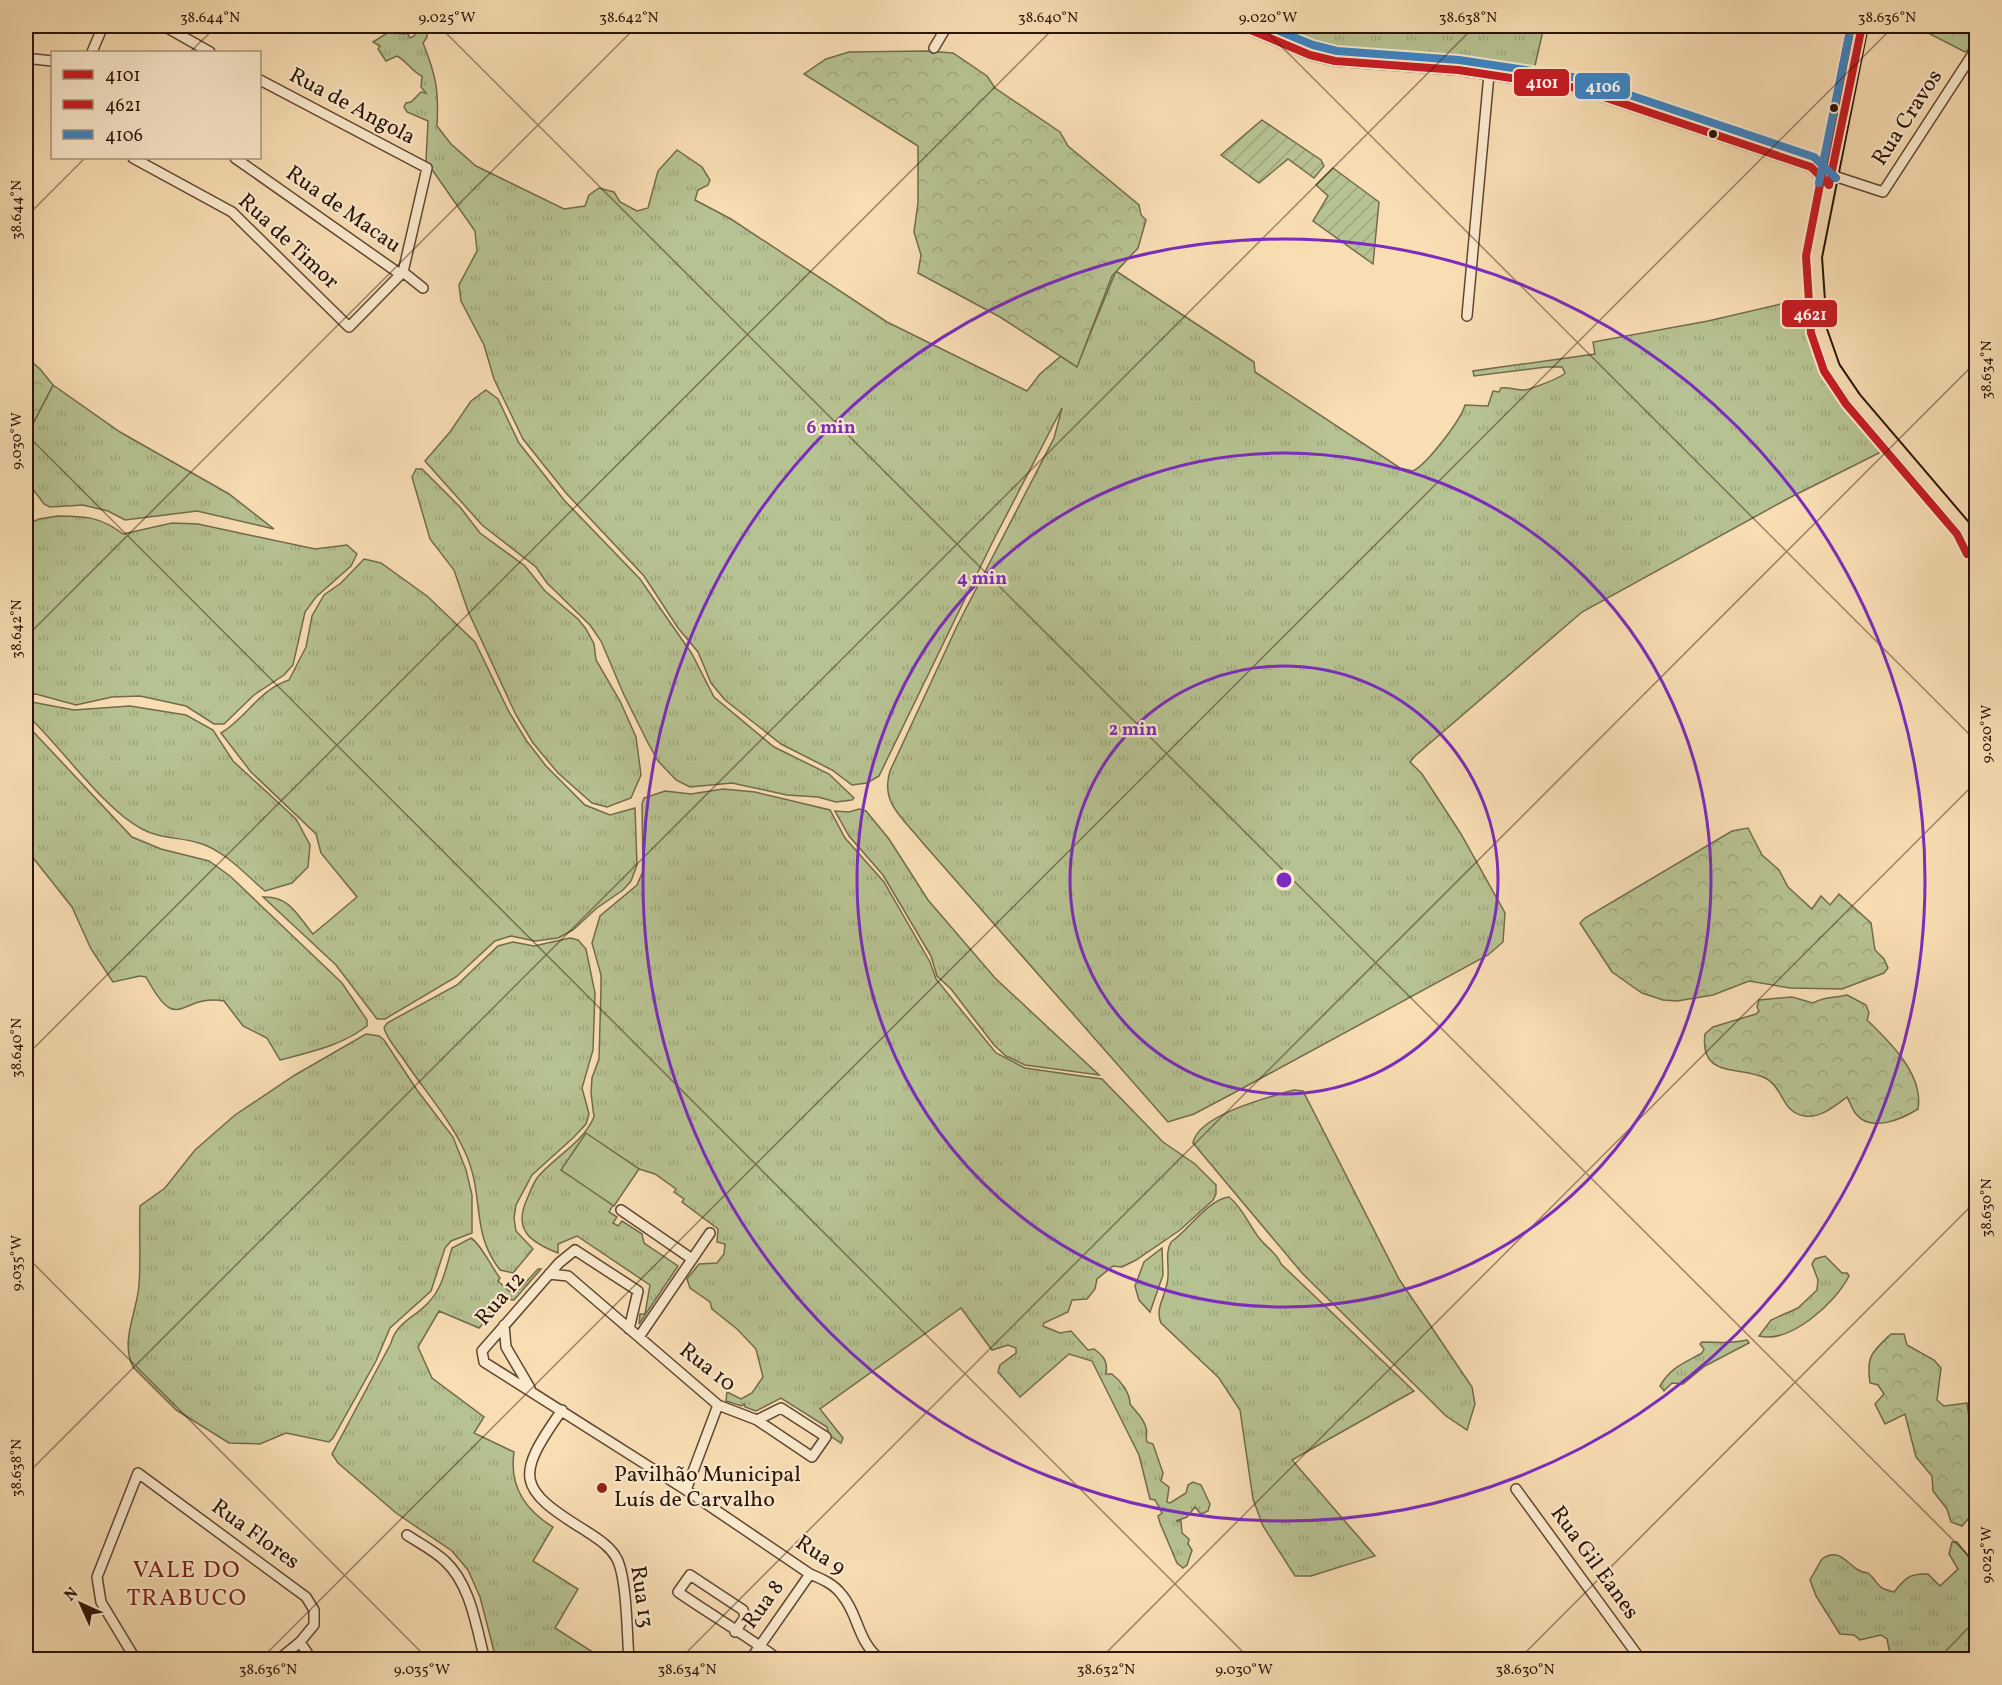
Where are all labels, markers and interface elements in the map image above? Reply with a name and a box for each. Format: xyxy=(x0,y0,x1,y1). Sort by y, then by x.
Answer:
text: 38.644°N xyxy=(180,8,240,29)
text: 9.025°W xyxy=(418,8,476,29)
text: 38.642°N xyxy=(599,8,659,29)
text: 38.640°N xyxy=(1018,8,1078,29)
text: 9.020°W xyxy=(1239,8,1297,29)
text: 38.638°N xyxy=(1439,8,1497,29)
text: 38.636°N xyxy=(1858,8,1916,29)
legend xyxy=(51,51,261,159)
street label: Rua de Angola xyxy=(283,61,421,153)
text: 4101 xyxy=(105,64,141,89)
street label: Rua Cravos xyxy=(1865,64,1951,172)
line badge: 4101 xyxy=(1513,68,1570,97)
line badge: 4106 xyxy=(1574,72,1631,100)
text: 4101 xyxy=(1526,73,1558,95)
text: 4106 xyxy=(1586,77,1621,99)
text: 4621 xyxy=(105,94,141,119)
unlabelled marker xyxy=(1828,102,1840,114)
text: 4106 xyxy=(105,124,143,149)
unlabelled marker xyxy=(1707,128,1719,140)
street label: Rua de Macau xyxy=(279,159,407,261)
text: 38.644°N xyxy=(7,180,28,240)
street label: Rua de Timor xyxy=(231,187,345,297)
line badge: 4621 xyxy=(1781,299,1838,328)
text: 4621 xyxy=(1793,305,1827,327)
text: 38.634°N xyxy=(1977,340,1998,400)
text: 9.030°W xyxy=(7,412,28,470)
text: 6 min xyxy=(806,416,856,441)
text: 4 min xyxy=(957,567,1007,592)
text: 38.642°N xyxy=(7,599,28,659)
text: 9.020°W xyxy=(1977,705,1998,763)
text: 2 min xyxy=(1109,718,1157,743)
centre of rings xyxy=(1274,870,1294,890)
text: 38.640°N xyxy=(7,1018,28,1078)
text: 38.630°N xyxy=(1977,1178,1998,1238)
text: 9.035°W xyxy=(7,1235,28,1291)
street label: Rua 12 xyxy=(469,1265,533,1333)
street label: Rua 10 xyxy=(672,1336,742,1400)
text: 38.638°N xyxy=(7,1439,28,1497)
place label: Pavilhão Municipal Luís de Carvalho xyxy=(614,1460,801,1516)
marker: Pavilhão Municipal Luís de Carvalho xyxy=(595,1481,609,1495)
street label: Rua Flores xyxy=(204,1492,306,1578)
street label: Rua Gil Eanes xyxy=(1542,1500,1646,1626)
text: 9.025°W xyxy=(1977,1526,1998,1584)
street label: Rua 9 xyxy=(789,1528,851,1584)
district label: VALE DO TRABUCO xyxy=(126,1554,248,1616)
street label: Rua 13 xyxy=(621,1564,661,1630)
north arrow xyxy=(51,1574,111,1634)
street label: Rua 8 xyxy=(736,1574,792,1636)
text: N xyxy=(60,1583,84,1607)
text: 38.636°N xyxy=(239,1660,297,1681)
text: 9.035°W xyxy=(394,1660,450,1681)
text: 38.634°N xyxy=(657,1660,717,1681)
text: 38.632°N xyxy=(1077,1660,1135,1681)
text: 9.030°W xyxy=(1215,1660,1273,1681)
text: 38.630°N xyxy=(1495,1660,1555,1681)

